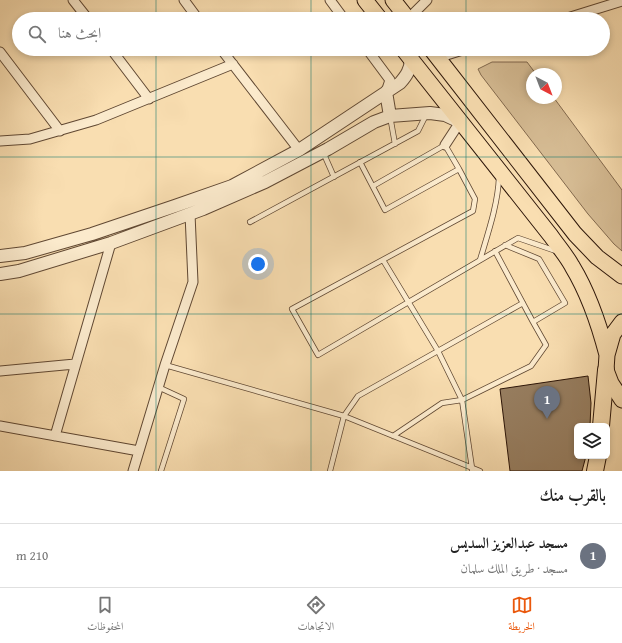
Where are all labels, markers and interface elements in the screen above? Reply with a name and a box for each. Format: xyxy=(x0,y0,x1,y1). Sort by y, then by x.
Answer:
search box xyxy=(12,12,610,56)
text: ابحث هنا xyxy=(58,22,101,43)
icon: search xyxy=(26,23,48,45)
north arrow xyxy=(526,68,562,104)
your location xyxy=(248,254,268,274)
pin: 1 xyxy=(534,386,560,419)
map controls xyxy=(574,423,610,459)
button: layers xyxy=(574,423,610,459)
text: بالقرب منك xyxy=(539,482,606,507)
text: مسجد عبدالعزيز السديس xyxy=(450,532,568,553)
text: 210 m xyxy=(16,546,48,565)
text: 1 xyxy=(590,546,596,565)
text: مسجد · طريق الملك سلمان xyxy=(461,559,568,578)
tab: المحفوظات xyxy=(87,594,123,637)
tab: الاتجاهات xyxy=(297,594,334,637)
tab: الخريطة xyxy=(508,594,535,637)

